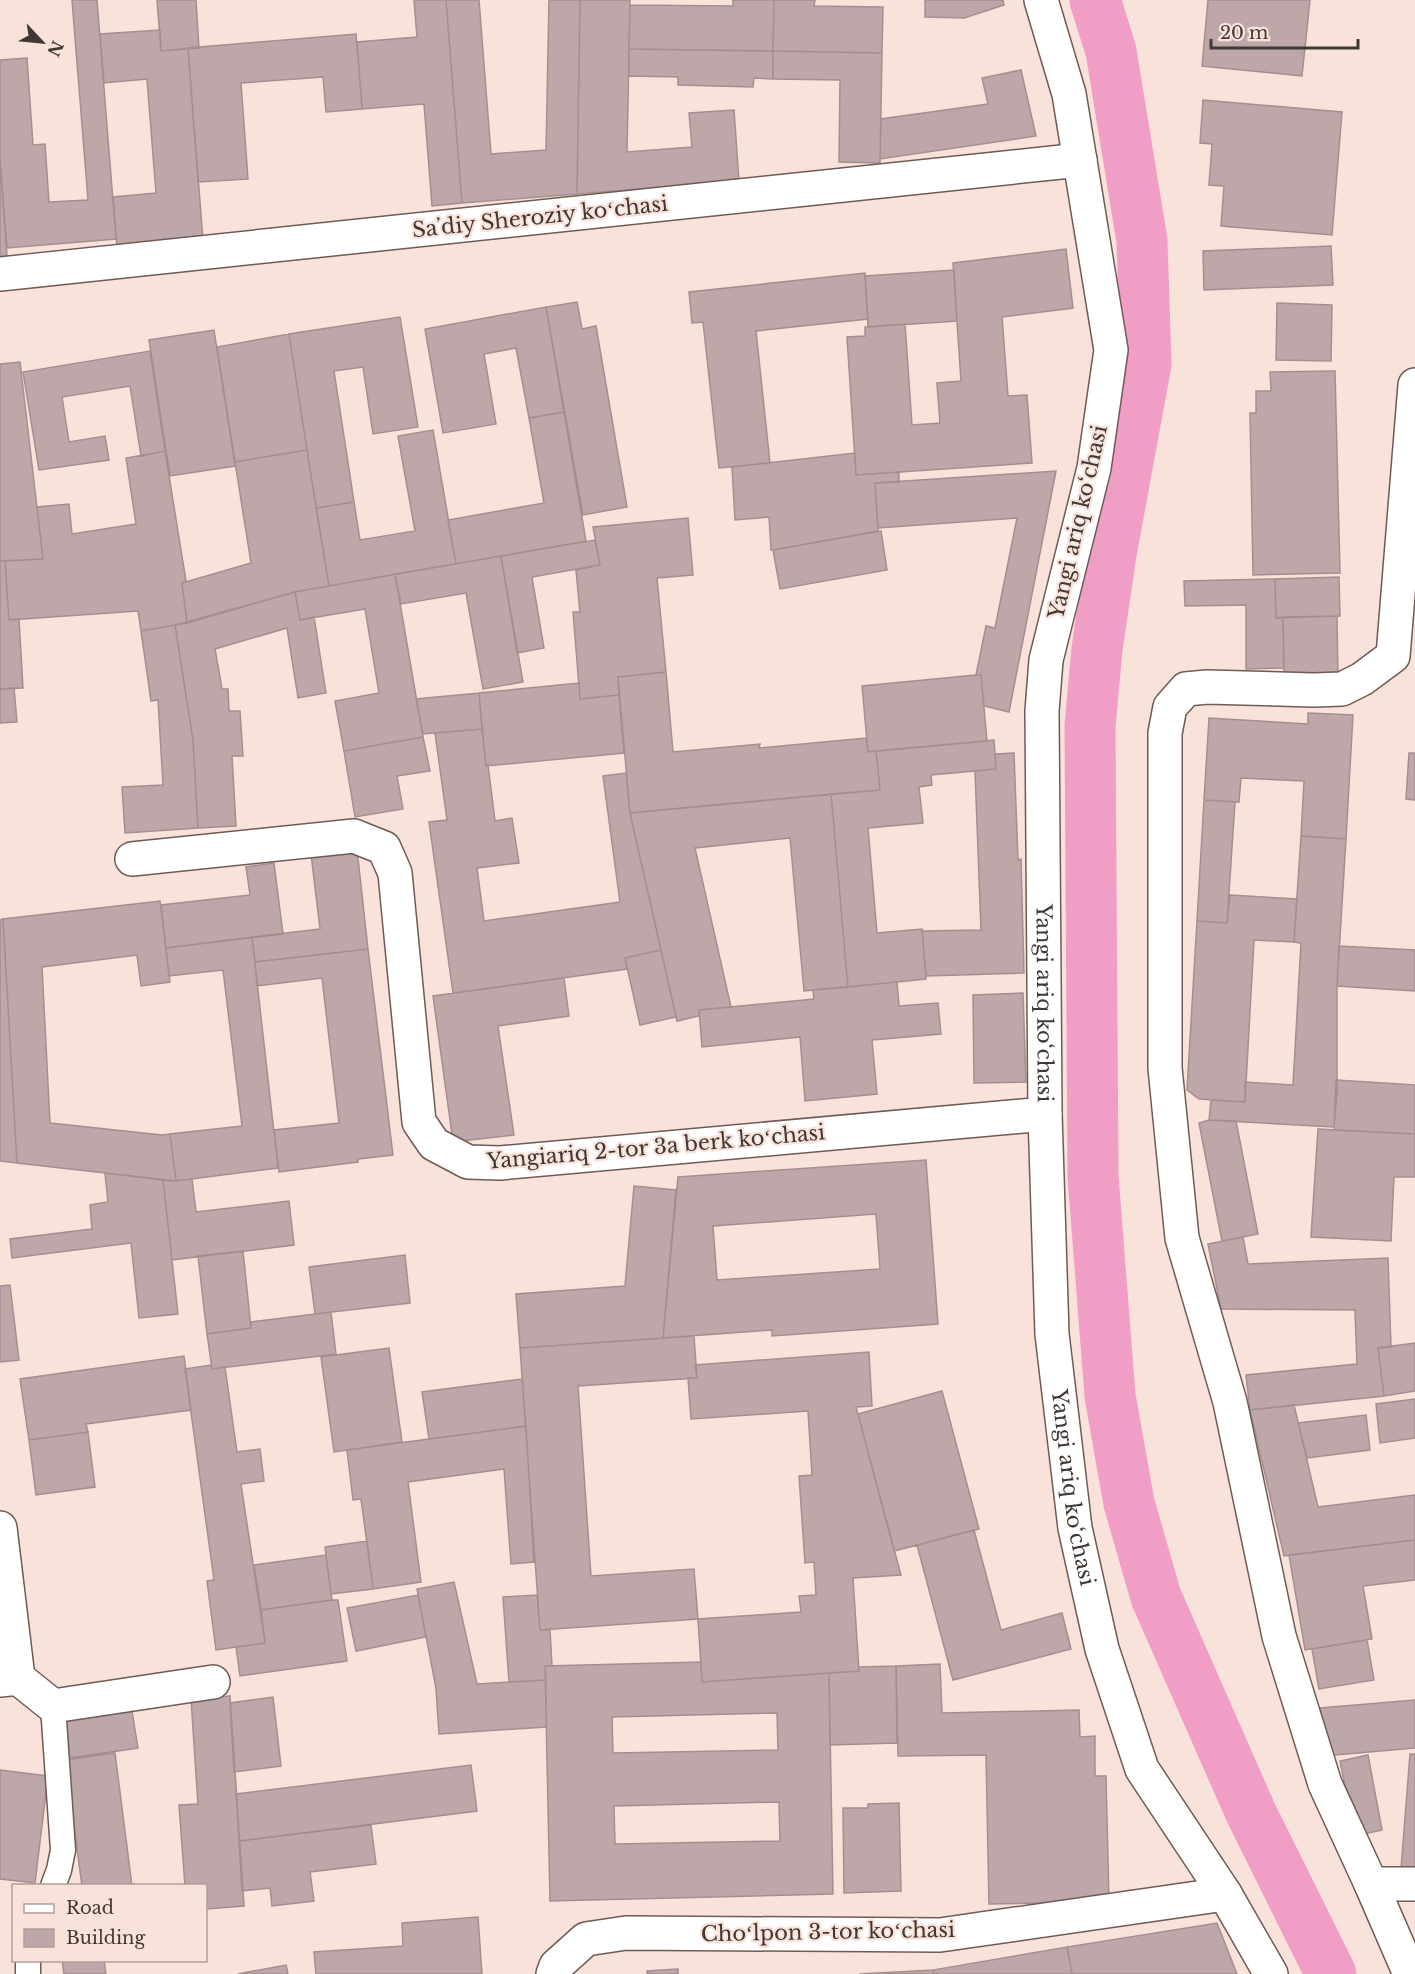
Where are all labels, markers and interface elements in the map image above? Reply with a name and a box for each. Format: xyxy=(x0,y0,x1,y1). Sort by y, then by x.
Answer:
north arrow xyxy=(12,12,72,72)
scale bar xyxy=(1211,12,1358,50)
text: 20 m xyxy=(1220,22,1268,44)
text: N xyxy=(43,37,68,60)
street label: Saʼdiy Sheroziy koʻchasi xyxy=(411,191,669,243)
street label: Yangi ariq ko‘chasi xyxy=(1043,422,1113,622)
street label: Yangi ariq ko‘chasi xyxy=(1030,903,1058,1103)
street label: Yangiariq 2-tor 3a berk koʻchasi xyxy=(485,1119,826,1175)
street label: Yangi ariq ko‘chasi xyxy=(1046,1387,1101,1588)
legend xyxy=(12,1884,207,1962)
text: Road xyxy=(66,1897,114,1919)
street label: Choʻlpon 3-tor koʻchasi xyxy=(701,1917,955,1947)
text: Building xyxy=(66,1927,145,1949)

